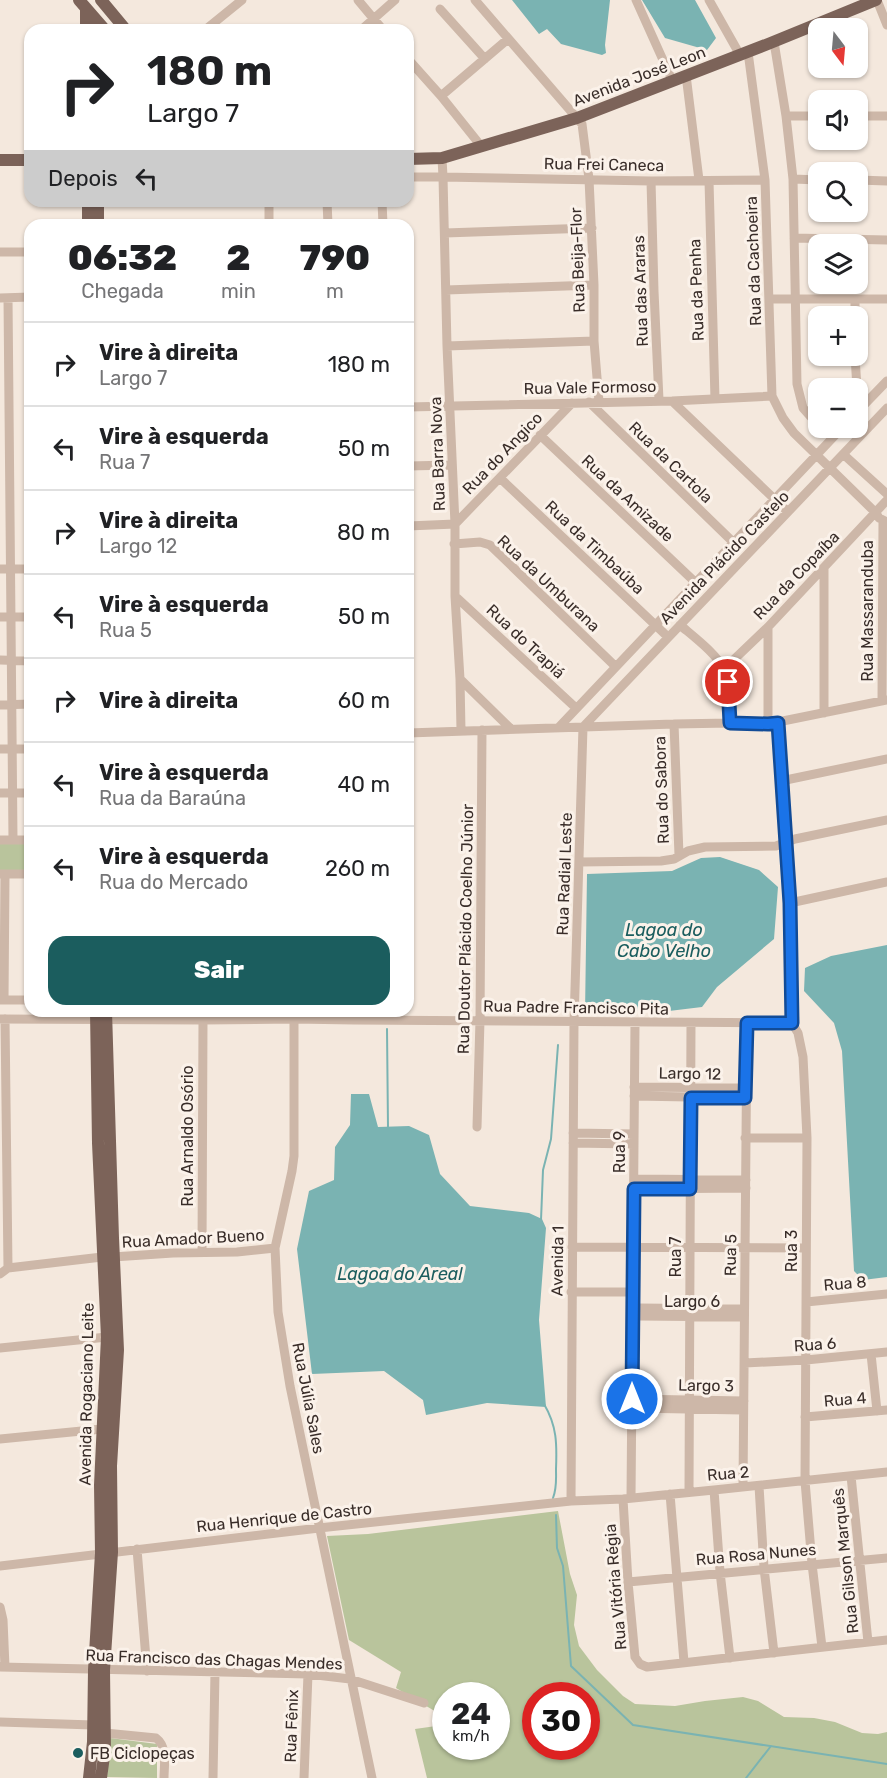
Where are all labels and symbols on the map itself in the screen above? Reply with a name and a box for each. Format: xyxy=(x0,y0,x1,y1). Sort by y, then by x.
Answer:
north arrow xyxy=(808,18,868,78)
street label: Avenida José Leon xyxy=(570,42,708,111)
street label: Rua Frei Caneca xyxy=(544,154,664,175)
street label: Rua da Cachoeira xyxy=(742,196,765,326)
street label: Rua Beija-Flor xyxy=(566,207,589,313)
street label: Rua das Araras xyxy=(629,235,652,347)
street label: Rua da Penha xyxy=(685,238,708,342)
street label: Rua Vale Formoso xyxy=(523,377,657,398)
street label: Rua Barra Nova xyxy=(426,396,449,512)
street label: Rua do Angico xyxy=(458,408,546,498)
street label: Rua da Cartola xyxy=(625,418,716,507)
street label: Rua da Amizade xyxy=(578,451,678,546)
street label: Avenida Plácido Castelo xyxy=(656,487,793,628)
street label: Rua da Timbaúba xyxy=(541,497,648,598)
street label: Rua da Copaíba xyxy=(749,527,843,624)
street label: Rua da Umburana xyxy=(494,531,604,636)
street label: Rua Massaranduba xyxy=(858,540,877,682)
street label: Rua do Trapiá xyxy=(483,600,569,682)
pin xyxy=(702,656,753,707)
street label: Rua do Sabora xyxy=(650,736,673,844)
street label: Rua Doutor Plácido Coelho Júnior xyxy=(454,804,477,1054)
street label: Rua Radial Leste xyxy=(553,812,576,936)
water label: Lagoa do Cabo Velho xyxy=(617,919,711,962)
street label: Rua Padre Francisco Pita xyxy=(483,996,669,1019)
street label: Largo 12 xyxy=(659,1063,721,1084)
street label: Rua Arnaldo Osório xyxy=(178,1065,197,1207)
street label: Rua 9 xyxy=(610,1131,629,1173)
street label: Rua Amador Bueno xyxy=(121,1225,265,1252)
street label: Avenida 1 xyxy=(547,1226,568,1296)
street label: Rua 3 xyxy=(782,1230,801,1272)
street label: Rua 5 xyxy=(721,1234,740,1276)
street label: Rua 7 xyxy=(666,1236,685,1278)
water label: Lagoa do Areal xyxy=(337,1263,463,1285)
street label: Rua 8 xyxy=(823,1272,867,1295)
street label: Largo 6 xyxy=(664,1292,720,1311)
street label: Avenida Rogaciano Leite xyxy=(75,1302,98,1486)
street label: Rua 6 xyxy=(793,1334,837,1355)
street label: Rua Júlia Sales xyxy=(288,1341,329,1455)
position arrow xyxy=(600,1367,664,1431)
street label: Largo 3 xyxy=(678,1376,734,1395)
street label: Rua 4 xyxy=(823,1388,867,1411)
street label: Rua 2 xyxy=(706,1462,750,1485)
street label: Rua Gilson Marquês xyxy=(828,1487,863,1635)
street label: Rua Henrique de Castro xyxy=(195,1499,373,1536)
street label: Rua Vitória Régia xyxy=(601,1523,630,1651)
street label: Rua Rosa Nunes xyxy=(695,1540,817,1569)
street label: Rua Francisco das Chagas Mendes xyxy=(85,1646,343,1673)
speed limit sign: 30 xyxy=(522,1682,600,1760)
street label: Rua Fênix xyxy=(281,1689,302,1763)
place label: FB Ciclopeças xyxy=(90,1744,195,1763)
marker: FB Ciclopeças xyxy=(71,1746,85,1760)

